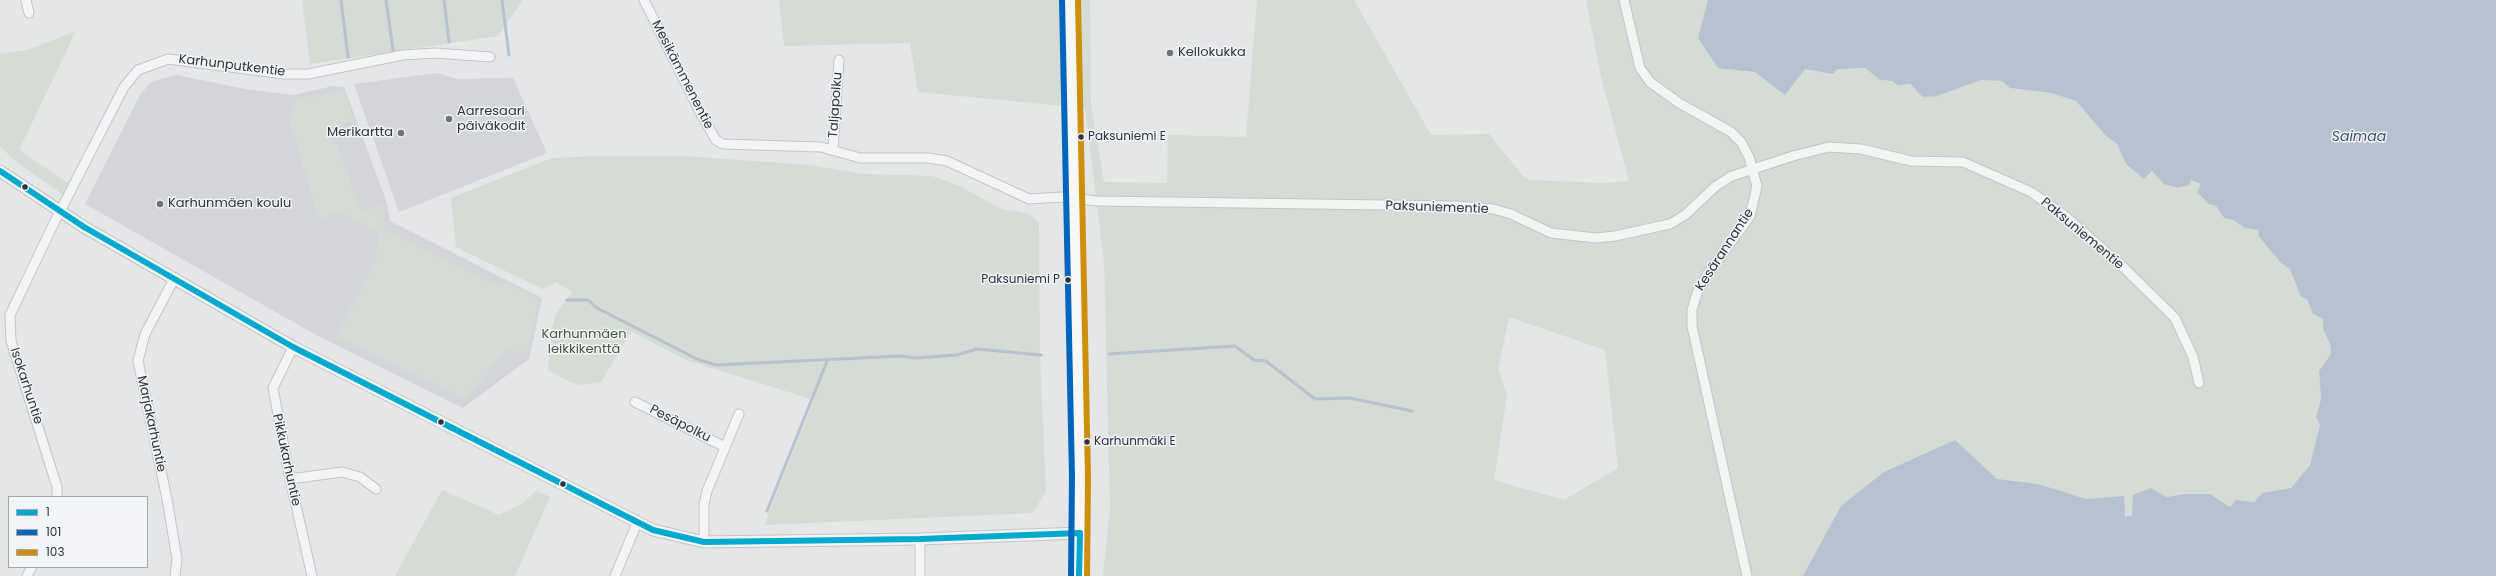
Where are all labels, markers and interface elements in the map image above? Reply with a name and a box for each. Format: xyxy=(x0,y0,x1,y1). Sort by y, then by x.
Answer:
street label: Mesikämmenentie xyxy=(648,18,716,132)
place label: Kellokukka xyxy=(1178,45,1246,61)
marker: Kellokukka xyxy=(1165,48,1175,58)
street label: Karhunputkentie xyxy=(178,52,286,80)
street label: Taljapolku xyxy=(826,71,846,139)
place label: Aarresaari päiväkodit xyxy=(457,104,526,135)
marker: Aarresaari päiväkodit xyxy=(444,114,454,124)
place label: Merikartta xyxy=(327,125,393,141)
marker: Merikartta xyxy=(396,128,406,138)
water label: Saimaa xyxy=(2332,129,2386,145)
place label: Paksuniemi E xyxy=(1088,130,1166,144)
marker: Paksuniemi E xyxy=(1076,132,1086,142)
unlabelled marker xyxy=(20,182,30,192)
street label: Paksuniementie xyxy=(2037,195,2127,273)
place label: Karhunmäen koulu xyxy=(168,196,291,212)
street label: Paksuniementie xyxy=(1385,198,1489,218)
marker: Karhunmäen koulu xyxy=(155,199,165,209)
street label: Kesärannantie xyxy=(1693,206,1757,294)
place label: Paksuniemi P xyxy=(981,273,1060,287)
marker: Paksuniemi P xyxy=(1063,275,1073,285)
park label: Karhunmäen leikkikenttä xyxy=(542,327,626,358)
street label: Isokarhuntie xyxy=(6,346,46,426)
street label: Marjakarhuntie xyxy=(133,374,169,474)
street label: Pesäpolku xyxy=(647,402,713,446)
street label: Pikkukarhuntie xyxy=(269,413,303,507)
unlabelled marker xyxy=(436,417,446,427)
place label: Karhunmäki E xyxy=(1094,435,1176,449)
marker: Karhunmäki E xyxy=(1082,437,1092,447)
unlabelled marker xyxy=(558,479,568,489)
legend xyxy=(8,496,148,568)
text: 1 xyxy=(46,503,50,520)
text: 101 xyxy=(46,523,61,540)
text: 103 xyxy=(46,543,64,560)

